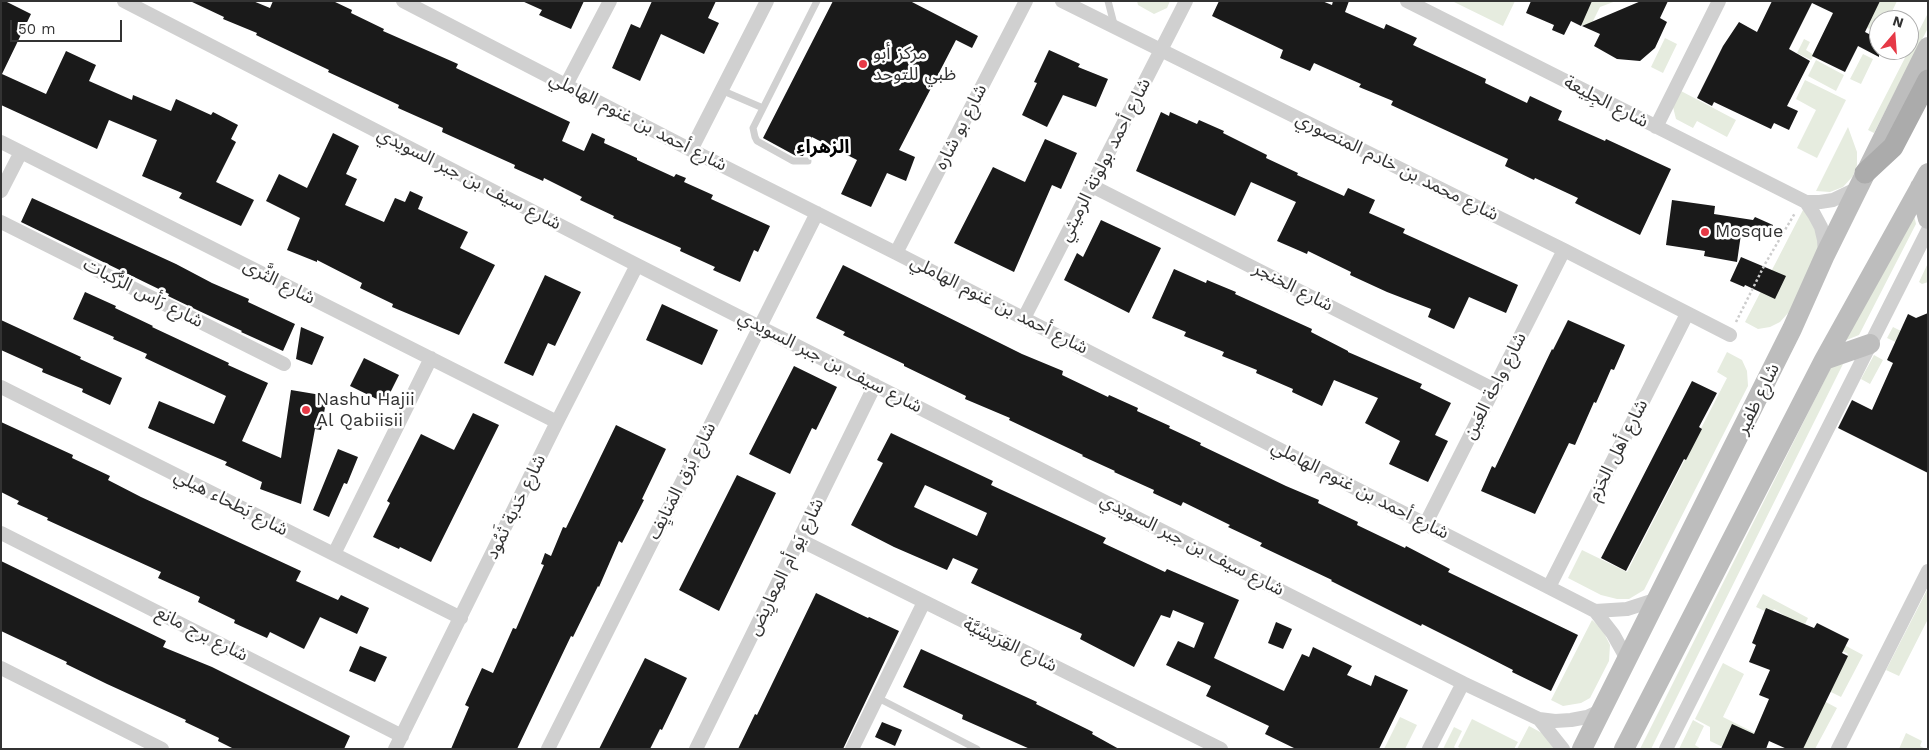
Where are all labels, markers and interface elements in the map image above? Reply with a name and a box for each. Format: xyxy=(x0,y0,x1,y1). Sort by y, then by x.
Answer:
scale bar xyxy=(12,10,125,42)
north arrow xyxy=(1869,10,1919,60)
text: N xyxy=(1891,12,1906,31)
text: 50 m xyxy=(18,20,55,38)
place label: مركز أبو ظبي للتوحد xyxy=(873,43,956,86)
marker: مركز أبو ظبي للتوحد xyxy=(857,58,869,70)
street label: شارع أحمد بن غنوم الهاملي xyxy=(546,68,730,176)
street label: شارع الجِلِيعة xyxy=(1560,72,1652,132)
street label: شارع أحمد بولوتة الرميثي xyxy=(1054,75,1156,245)
street label: شارع بو شاره xyxy=(930,81,992,173)
street label: شارع محمد بن خادم المنصوري xyxy=(1292,108,1502,226)
street label: شارع سيف بن جبر السويدي xyxy=(373,123,565,235)
district label: الزهراء xyxy=(797,136,849,158)
place label: Mosque xyxy=(1715,221,1783,243)
marker: Mosque xyxy=(1699,226,1711,238)
street label: شارع أحمد بن غنوم الهاملي xyxy=(907,251,1091,359)
street label: شارع رَأس الرُّكبات xyxy=(79,254,207,332)
street label: شارع الثَّرى xyxy=(239,255,319,309)
street label: شارع الخنجر xyxy=(1250,258,1336,316)
street label: شارع سيف بن جبر السويدي xyxy=(734,306,926,418)
street label: شارع واحة العَين xyxy=(1459,329,1531,443)
street label: شارع ظفير xyxy=(1732,360,1784,438)
place label: Nashu Hajii Al Qabiisii xyxy=(316,389,415,432)
street label: شارع أهل الحَزم xyxy=(1583,396,1653,504)
marker: Nashu Hajii Al Qabiisii xyxy=(300,404,312,416)
street label: شارع بُرق المَنايِف xyxy=(643,419,721,543)
street label: شارع أحمد بن غنوم الهاملي xyxy=(1268,436,1452,544)
street label: شارع حَدبة ثَمُود xyxy=(481,451,551,563)
street label: شارع بَطحاء هيلي xyxy=(171,465,291,541)
street label: شارع سيف بن جبر السويدي xyxy=(1096,489,1288,601)
street label: شارع يَو أم المِعارِيض xyxy=(743,495,829,639)
street label: شارع برج مانع xyxy=(153,602,251,666)
street label: شارع القِرَيشِيَّة xyxy=(960,613,1060,677)

